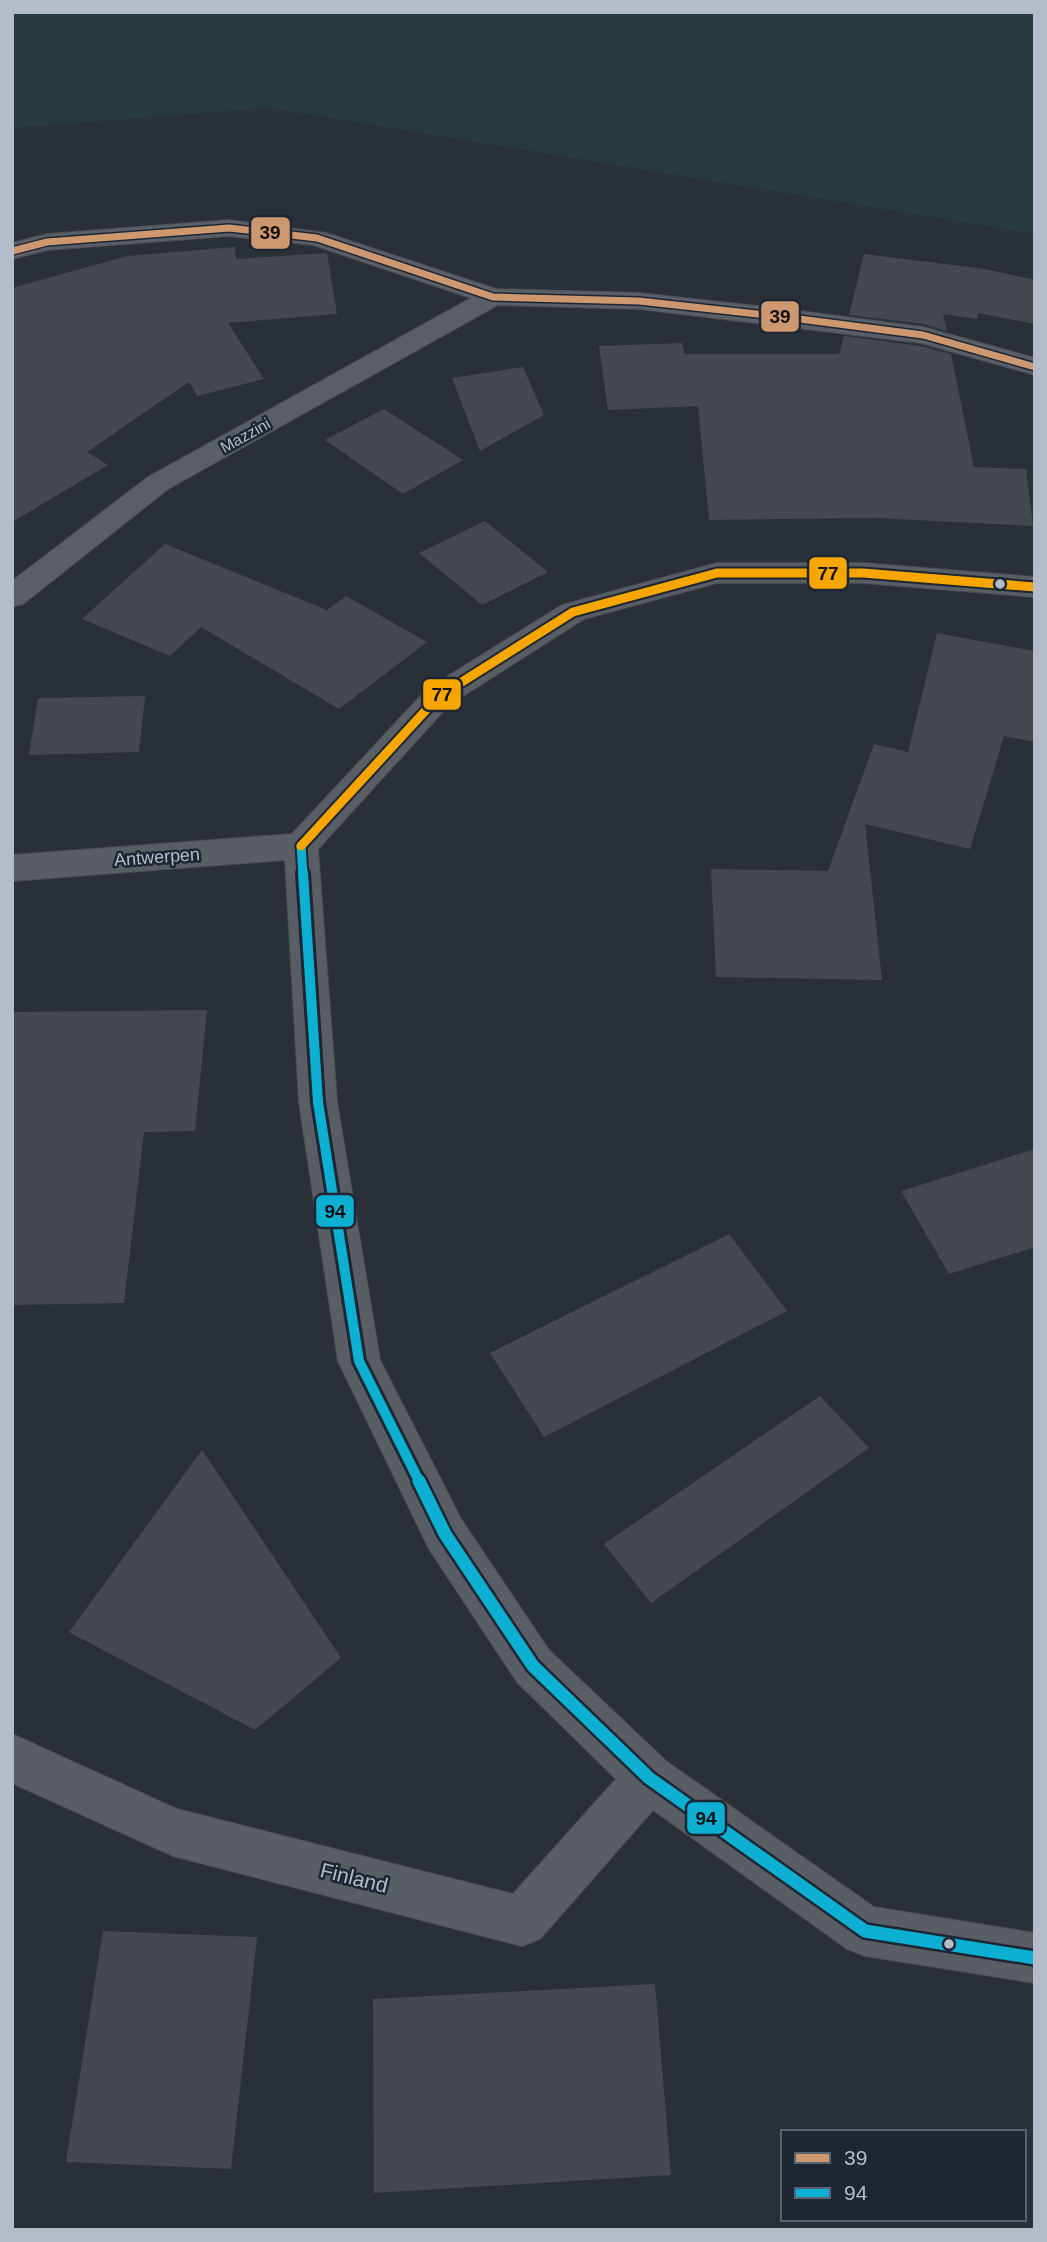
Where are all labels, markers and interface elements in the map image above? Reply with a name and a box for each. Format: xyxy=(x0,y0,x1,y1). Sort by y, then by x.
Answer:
line badge: 39 xyxy=(250,216,291,250)
text: 39 xyxy=(259,222,281,243)
line badge: 39 xyxy=(760,300,800,333)
text: 39 xyxy=(769,306,791,327)
street label: Mazzini xyxy=(217,415,273,456)
line badge: 77 xyxy=(808,556,848,590)
text: 77 xyxy=(817,563,839,584)
unlabelled marker xyxy=(993,577,1007,591)
line badge: 77 xyxy=(422,678,462,711)
text: 77 xyxy=(431,684,453,705)
street label: Antwerpen xyxy=(113,844,201,870)
line badge: 94 xyxy=(315,1194,355,1228)
text: 94 xyxy=(324,1201,346,1222)
line badge: 94 xyxy=(686,1801,726,1835)
text: 94 xyxy=(695,1808,717,1829)
street label: Finland xyxy=(318,1858,390,1897)
unlabelled marker xyxy=(942,1937,956,1951)
legend xyxy=(781,2130,1026,2221)
text: 39 xyxy=(844,2146,867,2169)
text: 94 xyxy=(844,2181,868,2204)

